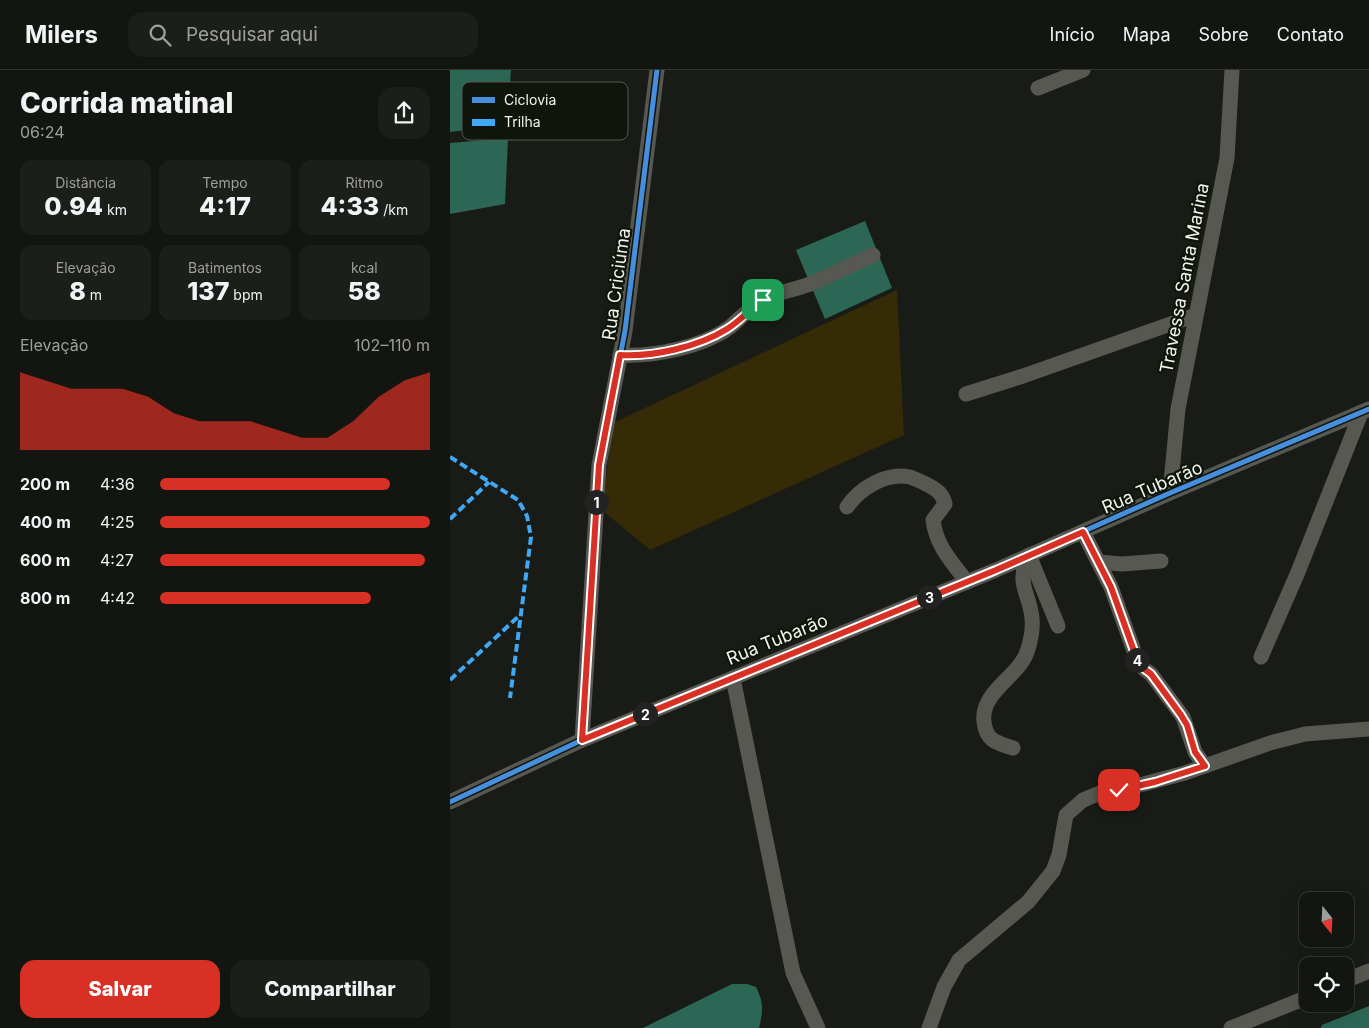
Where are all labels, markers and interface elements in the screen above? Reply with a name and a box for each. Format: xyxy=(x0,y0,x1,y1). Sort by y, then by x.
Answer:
search box xyxy=(128,12,478,57)
text: Milers xyxy=(25,20,98,49)
icon: search xyxy=(146,21,174,49)
text: Pesquisar aqui xyxy=(186,23,318,46)
text: Início xyxy=(1050,24,1095,45)
text: Mapa xyxy=(1123,24,1170,45)
text: Sobre xyxy=(1198,24,1249,45)
text: Contato xyxy=(1277,24,1344,45)
legend xyxy=(462,82,628,140)
text: Corrida matinal xyxy=(20,86,234,120)
button: share xyxy=(378,87,430,139)
text: Ciclovia xyxy=(504,91,556,108)
text: Trilha xyxy=(504,113,541,130)
text: 06:24 xyxy=(20,122,64,142)
text: Distância xyxy=(55,174,116,191)
text: Tempo xyxy=(202,174,248,191)
text: Ritmo xyxy=(346,174,383,191)
street label: Travessa Santa Marina xyxy=(1155,181,1213,375)
text: 0.94 xyxy=(44,191,103,221)
text: 4:17 xyxy=(199,191,251,221)
text: 4:33 xyxy=(320,191,379,221)
text: km xyxy=(103,201,127,218)
text: /km xyxy=(379,201,408,218)
street label: Rua Criciúma xyxy=(598,227,634,341)
text: Elevação xyxy=(56,259,116,276)
text: Batimentos xyxy=(188,259,262,276)
text: kcal xyxy=(351,259,378,276)
text: 8 xyxy=(69,276,86,306)
text: 137 xyxy=(187,276,229,306)
text: 58 xyxy=(348,276,381,306)
pin xyxy=(742,279,784,321)
text: m xyxy=(86,286,102,303)
text: bpm xyxy=(229,286,263,303)
icon: arrive xyxy=(749,286,777,314)
text: Elevação xyxy=(20,335,88,355)
text: 102–110 m xyxy=(354,335,430,355)
street label: Rua Tubarão xyxy=(1098,456,1206,518)
text: 200 m xyxy=(20,474,70,494)
text: 4:36 xyxy=(100,474,135,494)
pin: 1 xyxy=(584,490,608,514)
text: 1 xyxy=(593,494,600,511)
text: 400 m xyxy=(20,512,71,532)
text: 4:25 xyxy=(100,512,134,532)
text: 600 m xyxy=(20,550,70,570)
text: 4:27 xyxy=(100,550,134,570)
pin: 3 xyxy=(916,584,942,610)
text: 800 m xyxy=(20,588,70,608)
text: 4:42 xyxy=(100,588,135,608)
text: 3 xyxy=(925,589,934,606)
street label: Rua Tubarão xyxy=(723,609,831,669)
pin: 4 xyxy=(1124,648,1150,672)
text: 4 xyxy=(1133,652,1142,669)
pin: 2 xyxy=(632,702,658,726)
text: 2 xyxy=(641,706,650,723)
pin xyxy=(1098,769,1140,811)
icon: check xyxy=(1105,776,1133,804)
north arrow xyxy=(1299,892,1354,948)
map controls xyxy=(1299,892,1354,1012)
button: locate xyxy=(1299,957,1354,1012)
button: Salvar xyxy=(20,960,220,1018)
button: Compartilhar xyxy=(230,960,430,1018)

